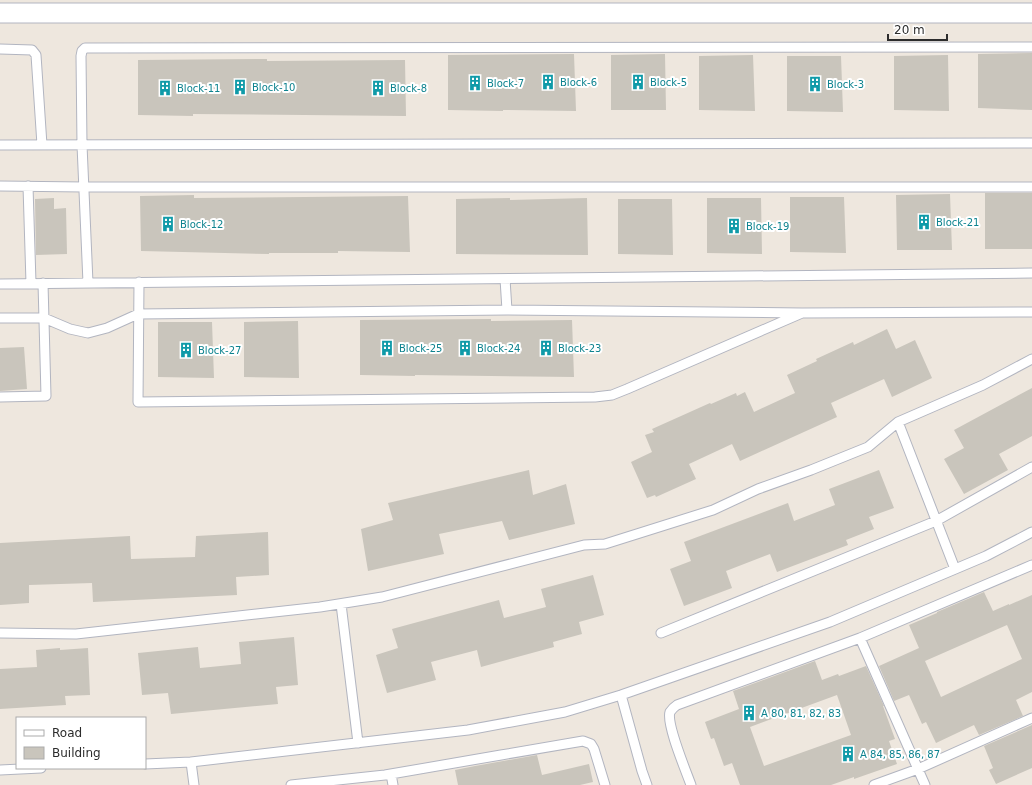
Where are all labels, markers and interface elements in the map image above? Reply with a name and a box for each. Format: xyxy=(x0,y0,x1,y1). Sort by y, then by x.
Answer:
scale bar xyxy=(888,16,947,42)
text: 20 m xyxy=(894,23,925,37)
building icon: Block-6 xyxy=(539,73,557,91)
building icon: Block-5 xyxy=(629,73,647,91)
building icon: Block-7 xyxy=(466,74,484,92)
building icon: Block-3 xyxy=(806,75,824,93)
place label: Block-6 xyxy=(560,77,597,88)
place label: Block-5 xyxy=(650,77,687,88)
building icon: Block-10 xyxy=(231,78,249,96)
place label: Block-7 xyxy=(487,78,524,89)
building icon: Block-11 xyxy=(156,79,174,97)
building icon: Block-8 xyxy=(369,79,387,97)
place label: Block-3 xyxy=(827,79,864,90)
place label: Block-10 xyxy=(252,82,295,93)
place label: Block-11 xyxy=(177,83,220,94)
place label: Block-8 xyxy=(390,83,427,94)
building icon: Block-21 xyxy=(915,213,933,231)
building icon: Block-12 xyxy=(159,215,177,233)
building icon: Block-19 xyxy=(725,217,743,235)
place label: Block-21 xyxy=(936,217,979,228)
place label: Block-12 xyxy=(180,219,223,230)
place label: Block-19 xyxy=(746,221,789,232)
building icon: Block-25 xyxy=(378,339,396,357)
building icon: Block-24 xyxy=(456,339,474,357)
building icon: Block-23 xyxy=(537,339,555,357)
building icon: Block-27 xyxy=(177,341,195,359)
place label: Block-25 xyxy=(399,343,442,354)
place label: Block-24 xyxy=(477,343,520,354)
place label: Block-23 xyxy=(558,343,601,354)
place label: Block-27 xyxy=(198,345,241,356)
building icon: A 80, 81, 82, 83 xyxy=(740,704,758,722)
place label: A 80, 81, 82, 83 xyxy=(761,708,841,719)
legend xyxy=(16,717,146,769)
text: Road xyxy=(52,726,82,740)
building icon: A 84, 85, 86, 87 xyxy=(839,745,857,763)
text: Building xyxy=(52,746,101,760)
place label: A 84, 85, 86, 87 xyxy=(860,749,940,760)

